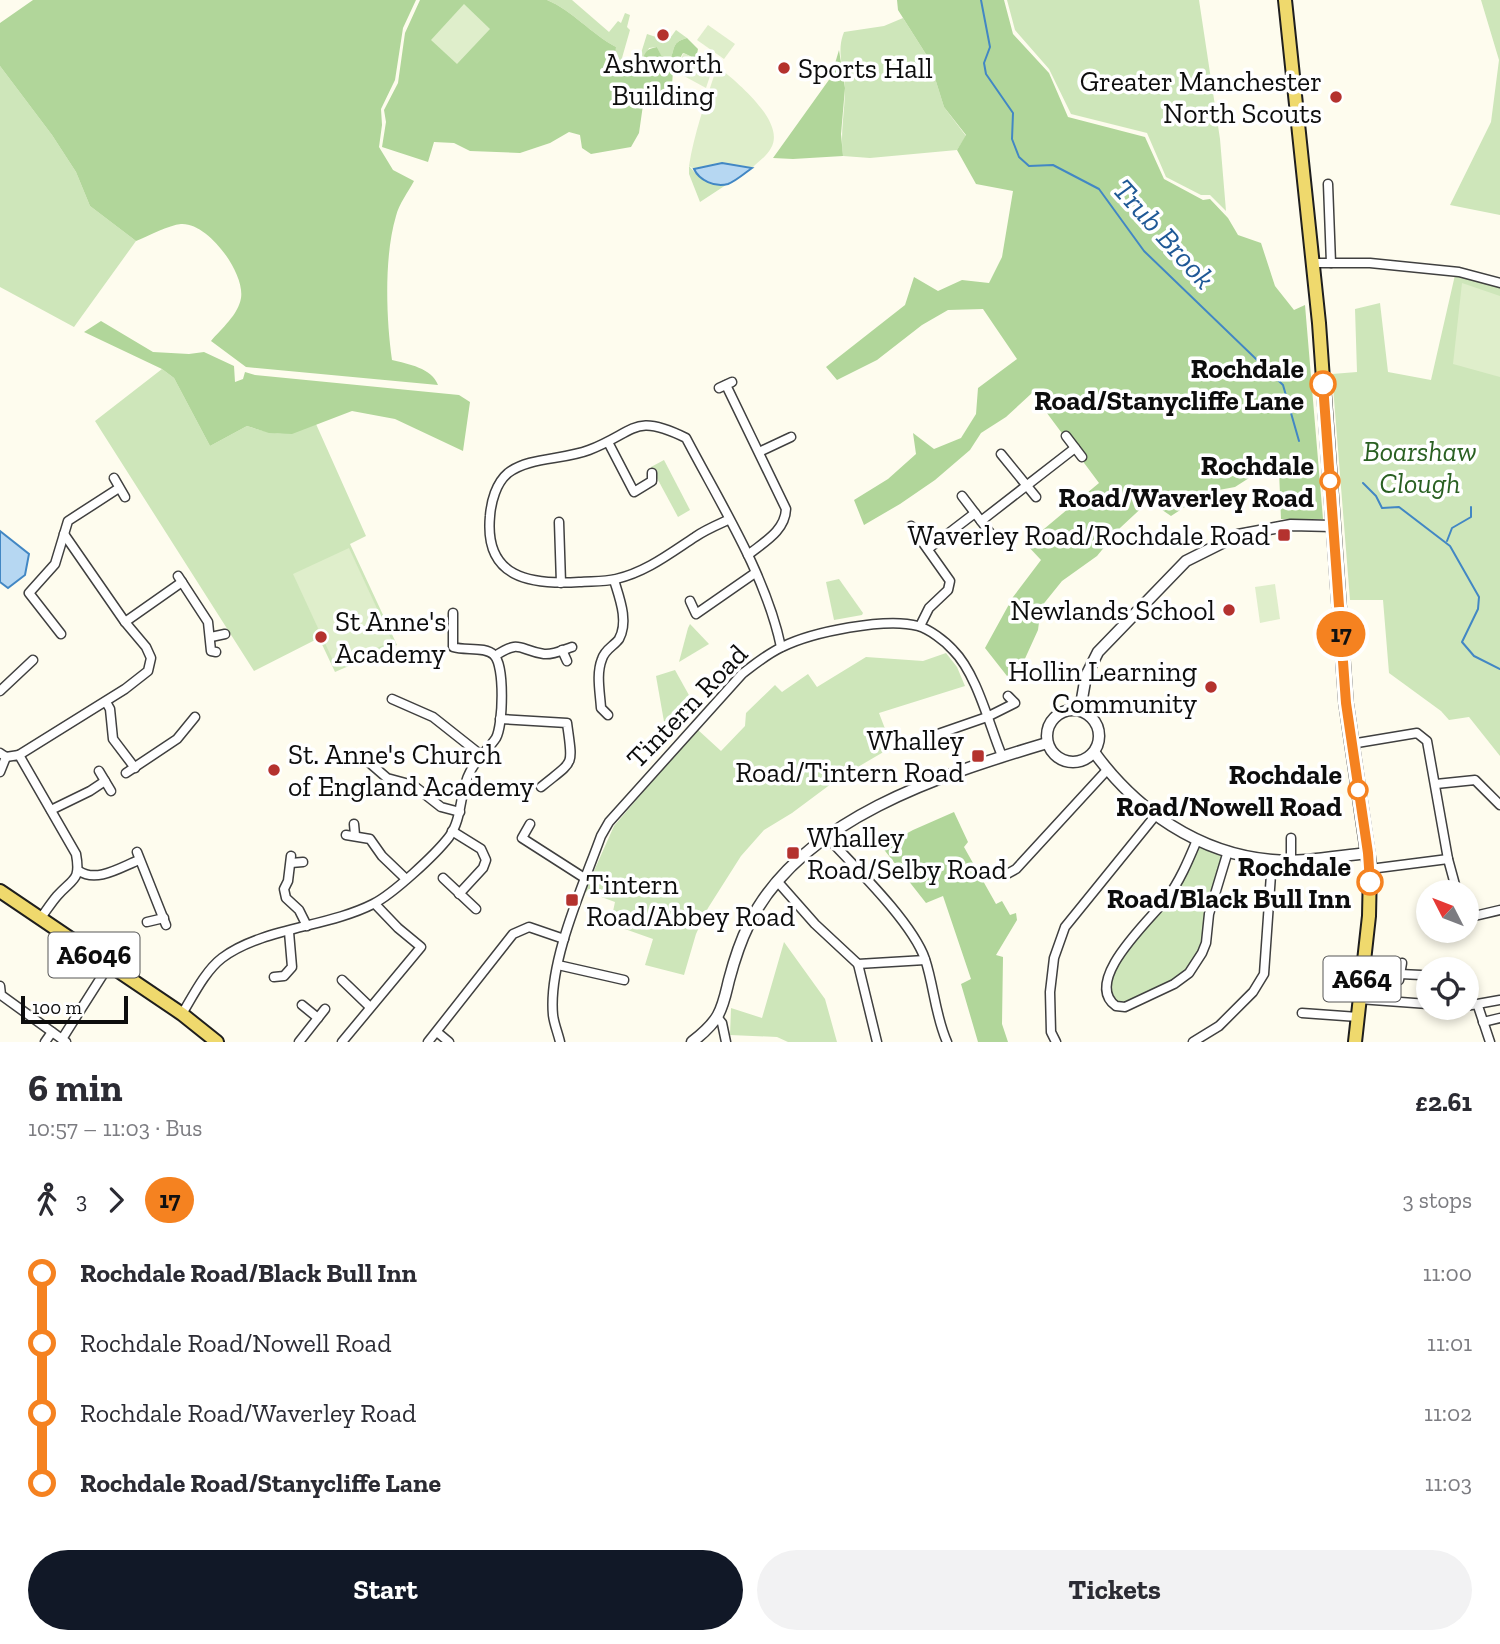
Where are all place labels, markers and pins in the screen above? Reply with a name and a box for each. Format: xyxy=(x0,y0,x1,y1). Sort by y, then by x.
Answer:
marker: Ashworth Building xyxy=(655,27,671,43)
place label: Ashworth Building xyxy=(604,47,723,112)
place label: Sports Hall xyxy=(798,52,933,85)
marker: Sports Hall xyxy=(776,60,792,76)
place label: Greater Manchester North Scouts xyxy=(1080,65,1322,130)
marker: Greater Manchester North Scouts xyxy=(1328,89,1344,105)
place label: Rochdale Road/Stanycliffe Lane xyxy=(1034,352,1304,417)
marker: Rochdale Road/Stanycliffe Lane xyxy=(1310,371,1336,397)
place label: Rochdale Road/Waverley Road xyxy=(1058,449,1314,514)
marker: Rochdale Road/Waverley Road xyxy=(1320,471,1340,491)
place label: Waverley Road/Rochdale Road xyxy=(908,519,1270,552)
marker: Waverley Road/Rochdale Road xyxy=(1276,527,1292,543)
place label: Newlands School xyxy=(1010,594,1215,627)
marker: Newlands School xyxy=(1221,602,1237,618)
place label: St Anne's Academy xyxy=(335,605,447,670)
marker: St Anne's Academy xyxy=(313,629,329,645)
place label: Hollin Learning Community xyxy=(1008,655,1198,720)
marker: Hollin Learning Community xyxy=(1203,679,1219,695)
place label: Whalley Road/Tintern Road xyxy=(735,724,965,789)
place label: St. Anne's Church of England Academy xyxy=(288,738,535,803)
marker: Whalley Road/Tintern Road xyxy=(970,748,986,764)
place label: Rochdale Road/Nowell Road xyxy=(1116,758,1342,823)
marker: St. Anne's Church of England Academy xyxy=(266,762,282,778)
marker: Rochdale Road/Nowell Road xyxy=(1348,780,1368,800)
place label: Whalley Road/Selby Road xyxy=(807,821,1007,886)
marker: Whalley Road/Selby Road xyxy=(785,845,801,861)
place label: Rochdale Road/Black Bull Inn xyxy=(1107,850,1351,915)
place label: Tintern Road/Abbey Road xyxy=(586,868,795,933)
marker: Rochdale Road/Black Bull Inn xyxy=(1357,869,1383,895)
marker: Tintern Road/Abbey Road xyxy=(564,892,580,908)

